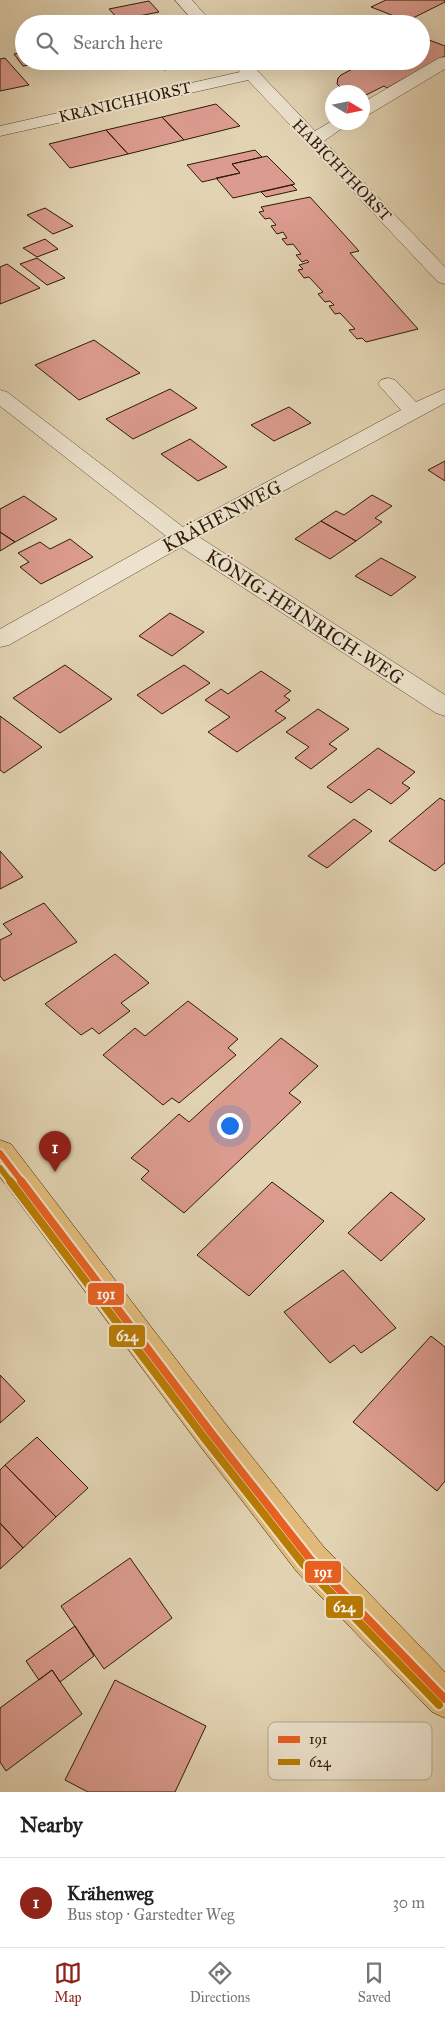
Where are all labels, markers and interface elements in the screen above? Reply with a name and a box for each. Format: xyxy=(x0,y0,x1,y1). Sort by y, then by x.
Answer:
search box xyxy=(15,15,430,70)
icon: search xyxy=(33,29,61,57)
text: Search here xyxy=(73,31,163,54)
street label: KRANICHHORST xyxy=(57,77,193,126)
north arrow xyxy=(325,85,370,130)
street label: HABICHTHORST xyxy=(288,115,396,225)
street label: KRÄHENWEG xyxy=(159,475,285,557)
street label: KÖNIG-HEINRICH-WEG xyxy=(202,544,408,690)
your location xyxy=(217,1113,243,1139)
pin: 1 xyxy=(39,1131,71,1172)
line badge: 191 xyxy=(87,1282,125,1306)
text: 191 xyxy=(97,1286,116,1304)
line badge: 624 xyxy=(108,1324,146,1348)
text: 624 xyxy=(116,1328,139,1346)
line badge: 191 xyxy=(304,1560,342,1584)
text: 191 xyxy=(314,1564,333,1582)
line badge: 624 xyxy=(325,1595,364,1619)
text: 624 xyxy=(333,1599,356,1617)
legend xyxy=(268,1722,432,1780)
text: 191 xyxy=(309,1731,328,1748)
text: 624 xyxy=(309,1754,332,1771)
text: Nearby xyxy=(20,1812,83,1838)
text: Krähenweg xyxy=(67,1882,153,1905)
text: 1 xyxy=(33,1893,39,1912)
text: 30 m xyxy=(392,1893,425,1912)
text: Bus stop · Garstedter Weg xyxy=(67,1905,235,1924)
tab: Map xyxy=(54,1959,82,2006)
tab: Directions xyxy=(190,1959,250,2006)
tab: Saved xyxy=(358,1959,391,2006)

